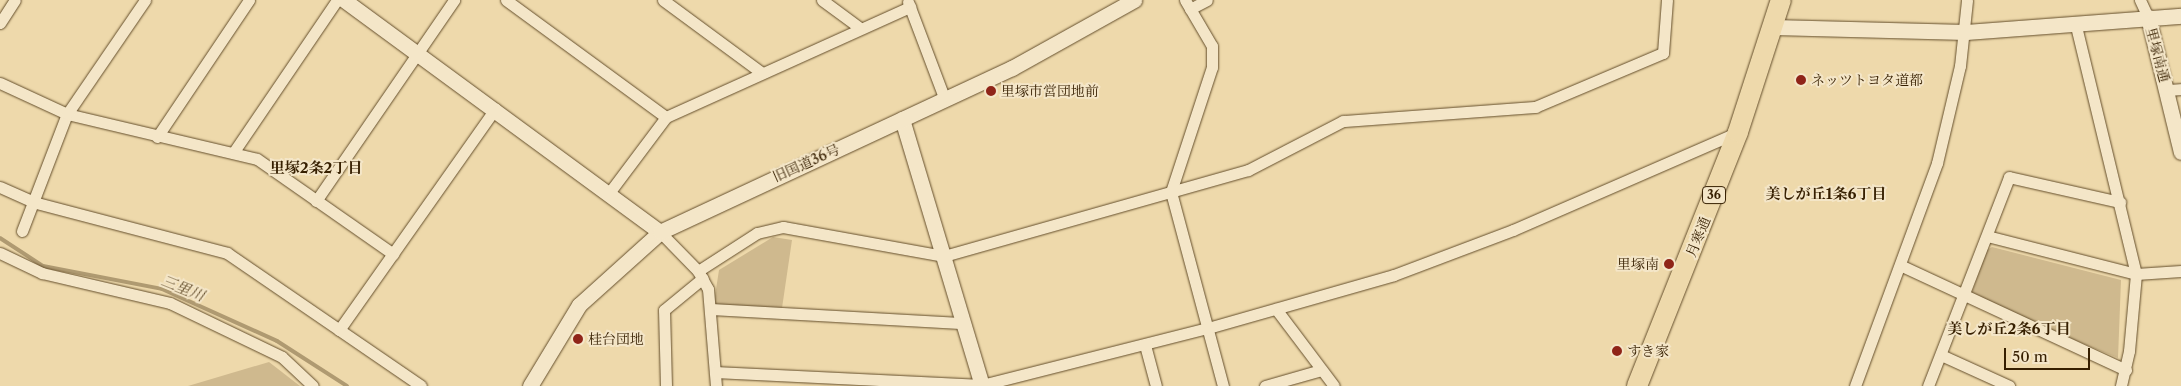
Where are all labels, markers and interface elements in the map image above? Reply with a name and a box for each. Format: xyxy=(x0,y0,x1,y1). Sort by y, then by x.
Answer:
street label: 里塚南通 xyxy=(2143,26,2173,84)
place label: ネッツトヨタ道都 xyxy=(1811,72,1923,88)
marker: ネッツトヨタ道都 xyxy=(1795,74,1807,86)
place label: 里塚市営団地前 xyxy=(1001,83,1099,99)
marker: 里塚市営団地前 xyxy=(985,85,997,97)
street label: 旧国道36号 xyxy=(770,141,842,185)
district label: 里塚2条2丁目 xyxy=(270,159,362,177)
district label: 美しが丘1条6丁目 xyxy=(1766,185,1886,203)
road number: 36 xyxy=(1702,186,1726,204)
street label: 月寒通 xyxy=(1682,214,1714,260)
place label: 里塚南 xyxy=(1617,256,1659,272)
marker: 里塚南 xyxy=(1663,258,1675,270)
water label: 三里川 xyxy=(159,271,207,305)
district label: 美しが丘2条6丁目 xyxy=(1948,320,2070,338)
place label: 桂台団地 xyxy=(588,331,644,347)
marker: 桂台団地 xyxy=(572,333,584,345)
scale bar xyxy=(2006,338,2092,370)
place label: すき家 xyxy=(1627,343,1669,359)
marker: すき家 xyxy=(1611,345,1623,357)
text: 50 m xyxy=(2012,347,2048,366)

